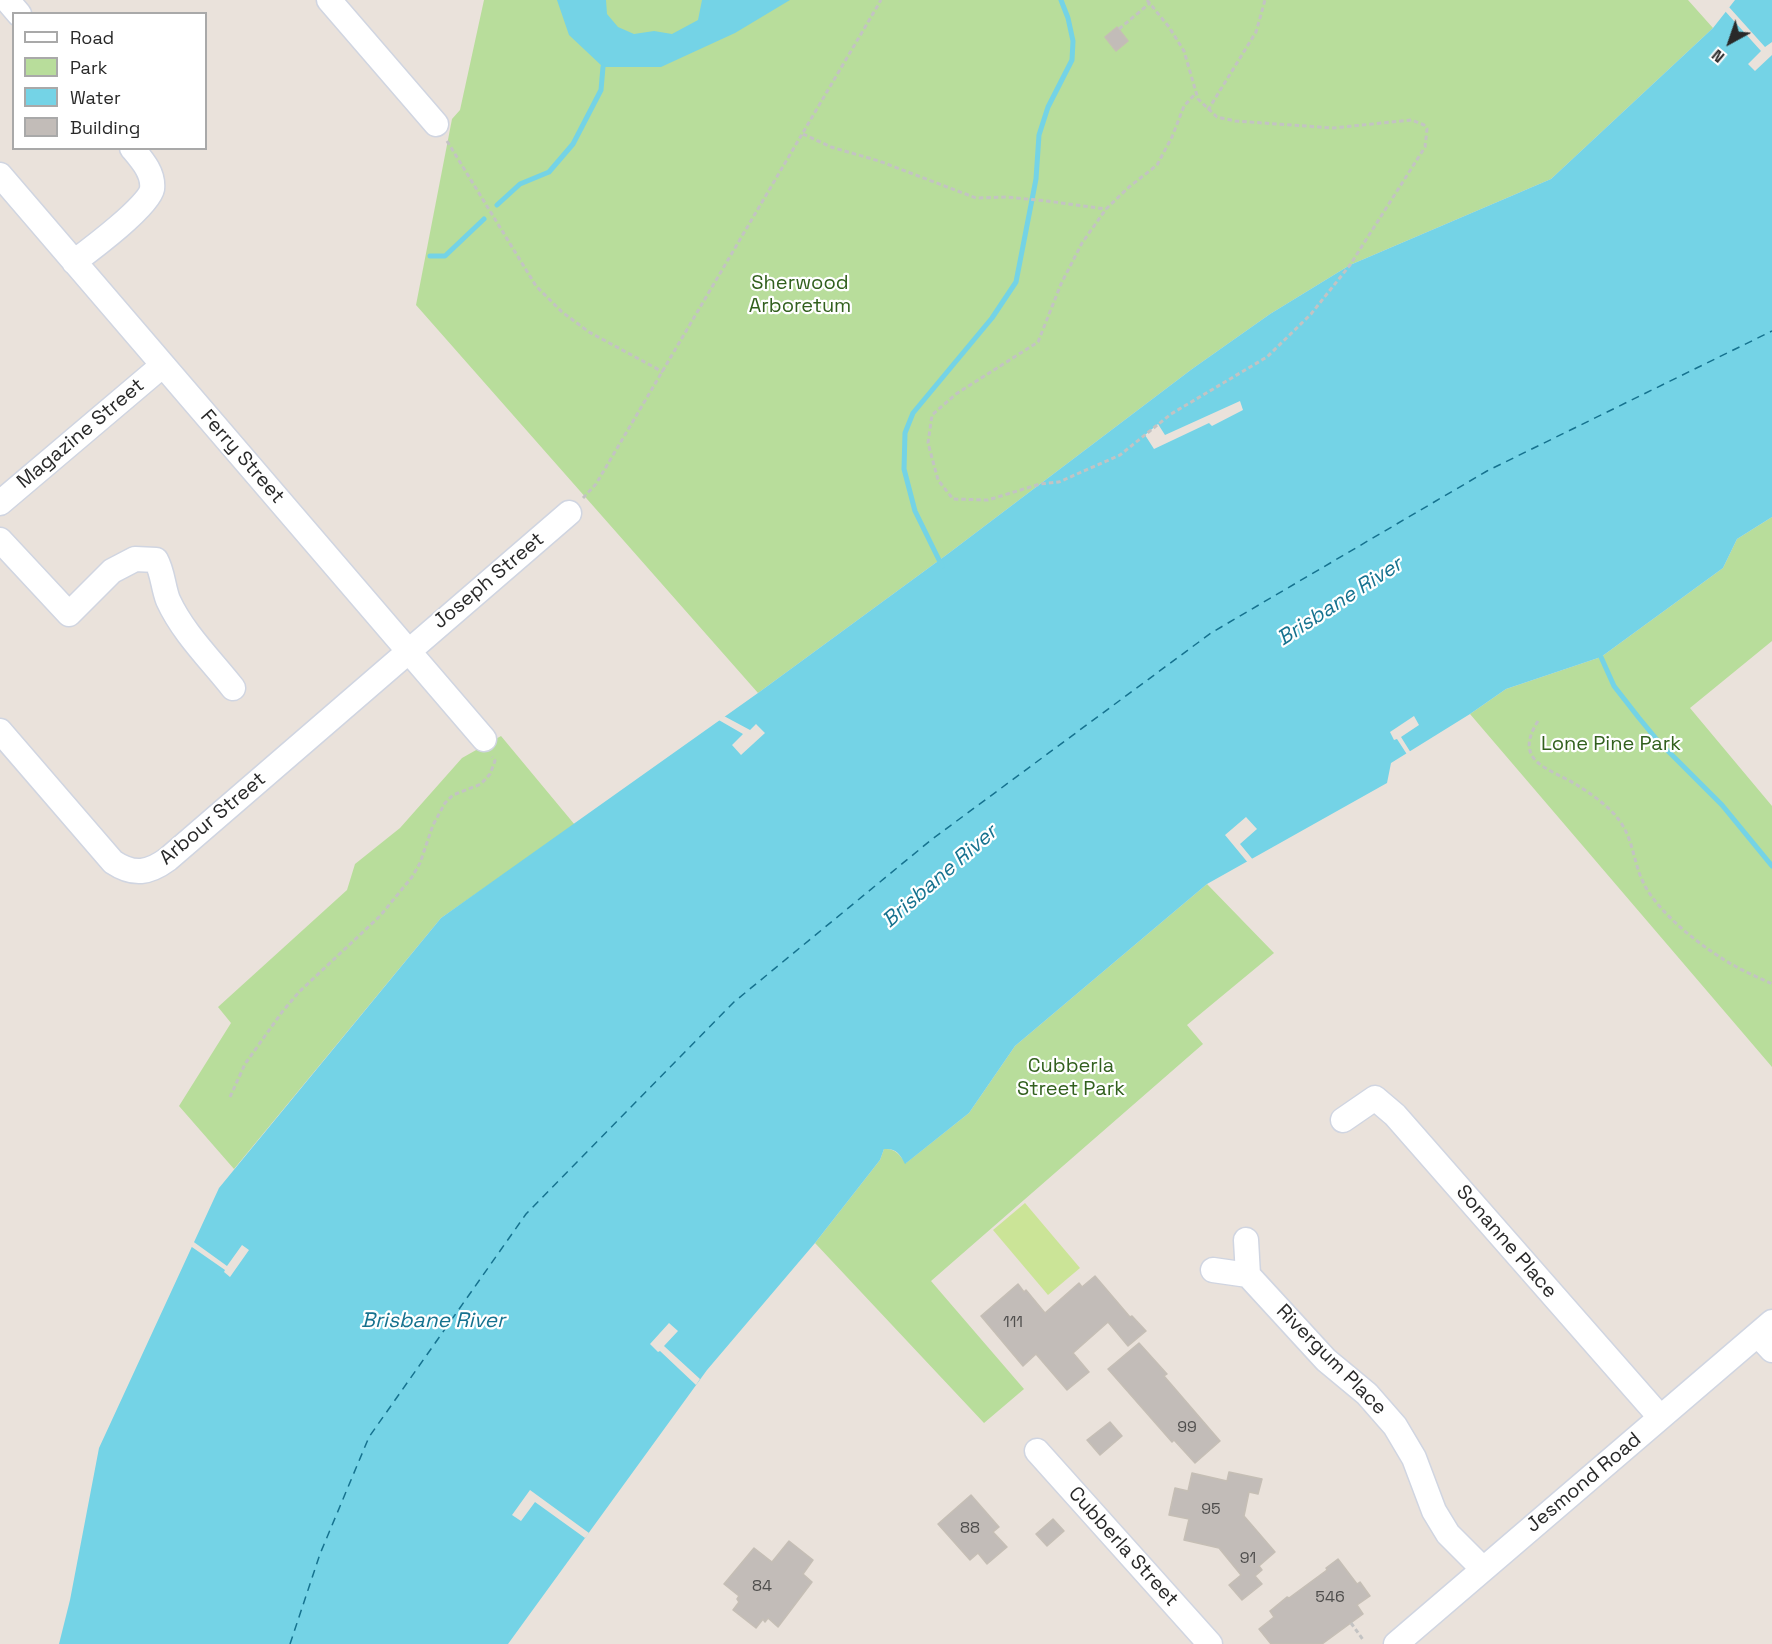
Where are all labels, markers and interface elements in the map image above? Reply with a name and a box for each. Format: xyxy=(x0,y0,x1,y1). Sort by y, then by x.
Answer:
legend xyxy=(12,12,207,150)
north arrow xyxy=(1700,12,1760,72)
text: Road xyxy=(70,26,114,49)
text: N xyxy=(1707,45,1729,68)
text: Park xyxy=(70,56,107,79)
text: Water xyxy=(70,86,121,109)
text: Building xyxy=(70,116,140,139)
park label: Sherwood Arboretum xyxy=(749,272,851,319)
street label: Magazine Street xyxy=(13,374,149,494)
street label: Ferry Street xyxy=(195,405,289,509)
street label: Joseph Street xyxy=(429,528,549,634)
water label: Brisbane River xyxy=(1273,552,1407,652)
park label: Lone Pine Park xyxy=(1541,733,1681,757)
street label: Arbour Street xyxy=(155,768,271,870)
water label: Brisbane River xyxy=(877,820,1003,934)
park label: Cubberla Street Park xyxy=(1017,1055,1125,1102)
street label: Sonanne Place xyxy=(1450,1181,1562,1303)
street label: Rivergum Place xyxy=(1271,1300,1391,1420)
water label: Brisbane River xyxy=(361,1308,505,1334)
house number: 111 xyxy=(1003,1313,1023,1333)
house number: 99 xyxy=(1177,1418,1197,1438)
street label: Jesmond Road xyxy=(1522,1428,1646,1538)
street label: Cubberla Street xyxy=(1063,1482,1183,1612)
house number: 95 xyxy=(1201,1500,1221,1520)
house number: 88 xyxy=(960,1519,980,1539)
house number: 91 xyxy=(1240,1549,1256,1569)
house number: 84 xyxy=(752,1577,772,1597)
house number: 546 xyxy=(1315,1588,1345,1608)

